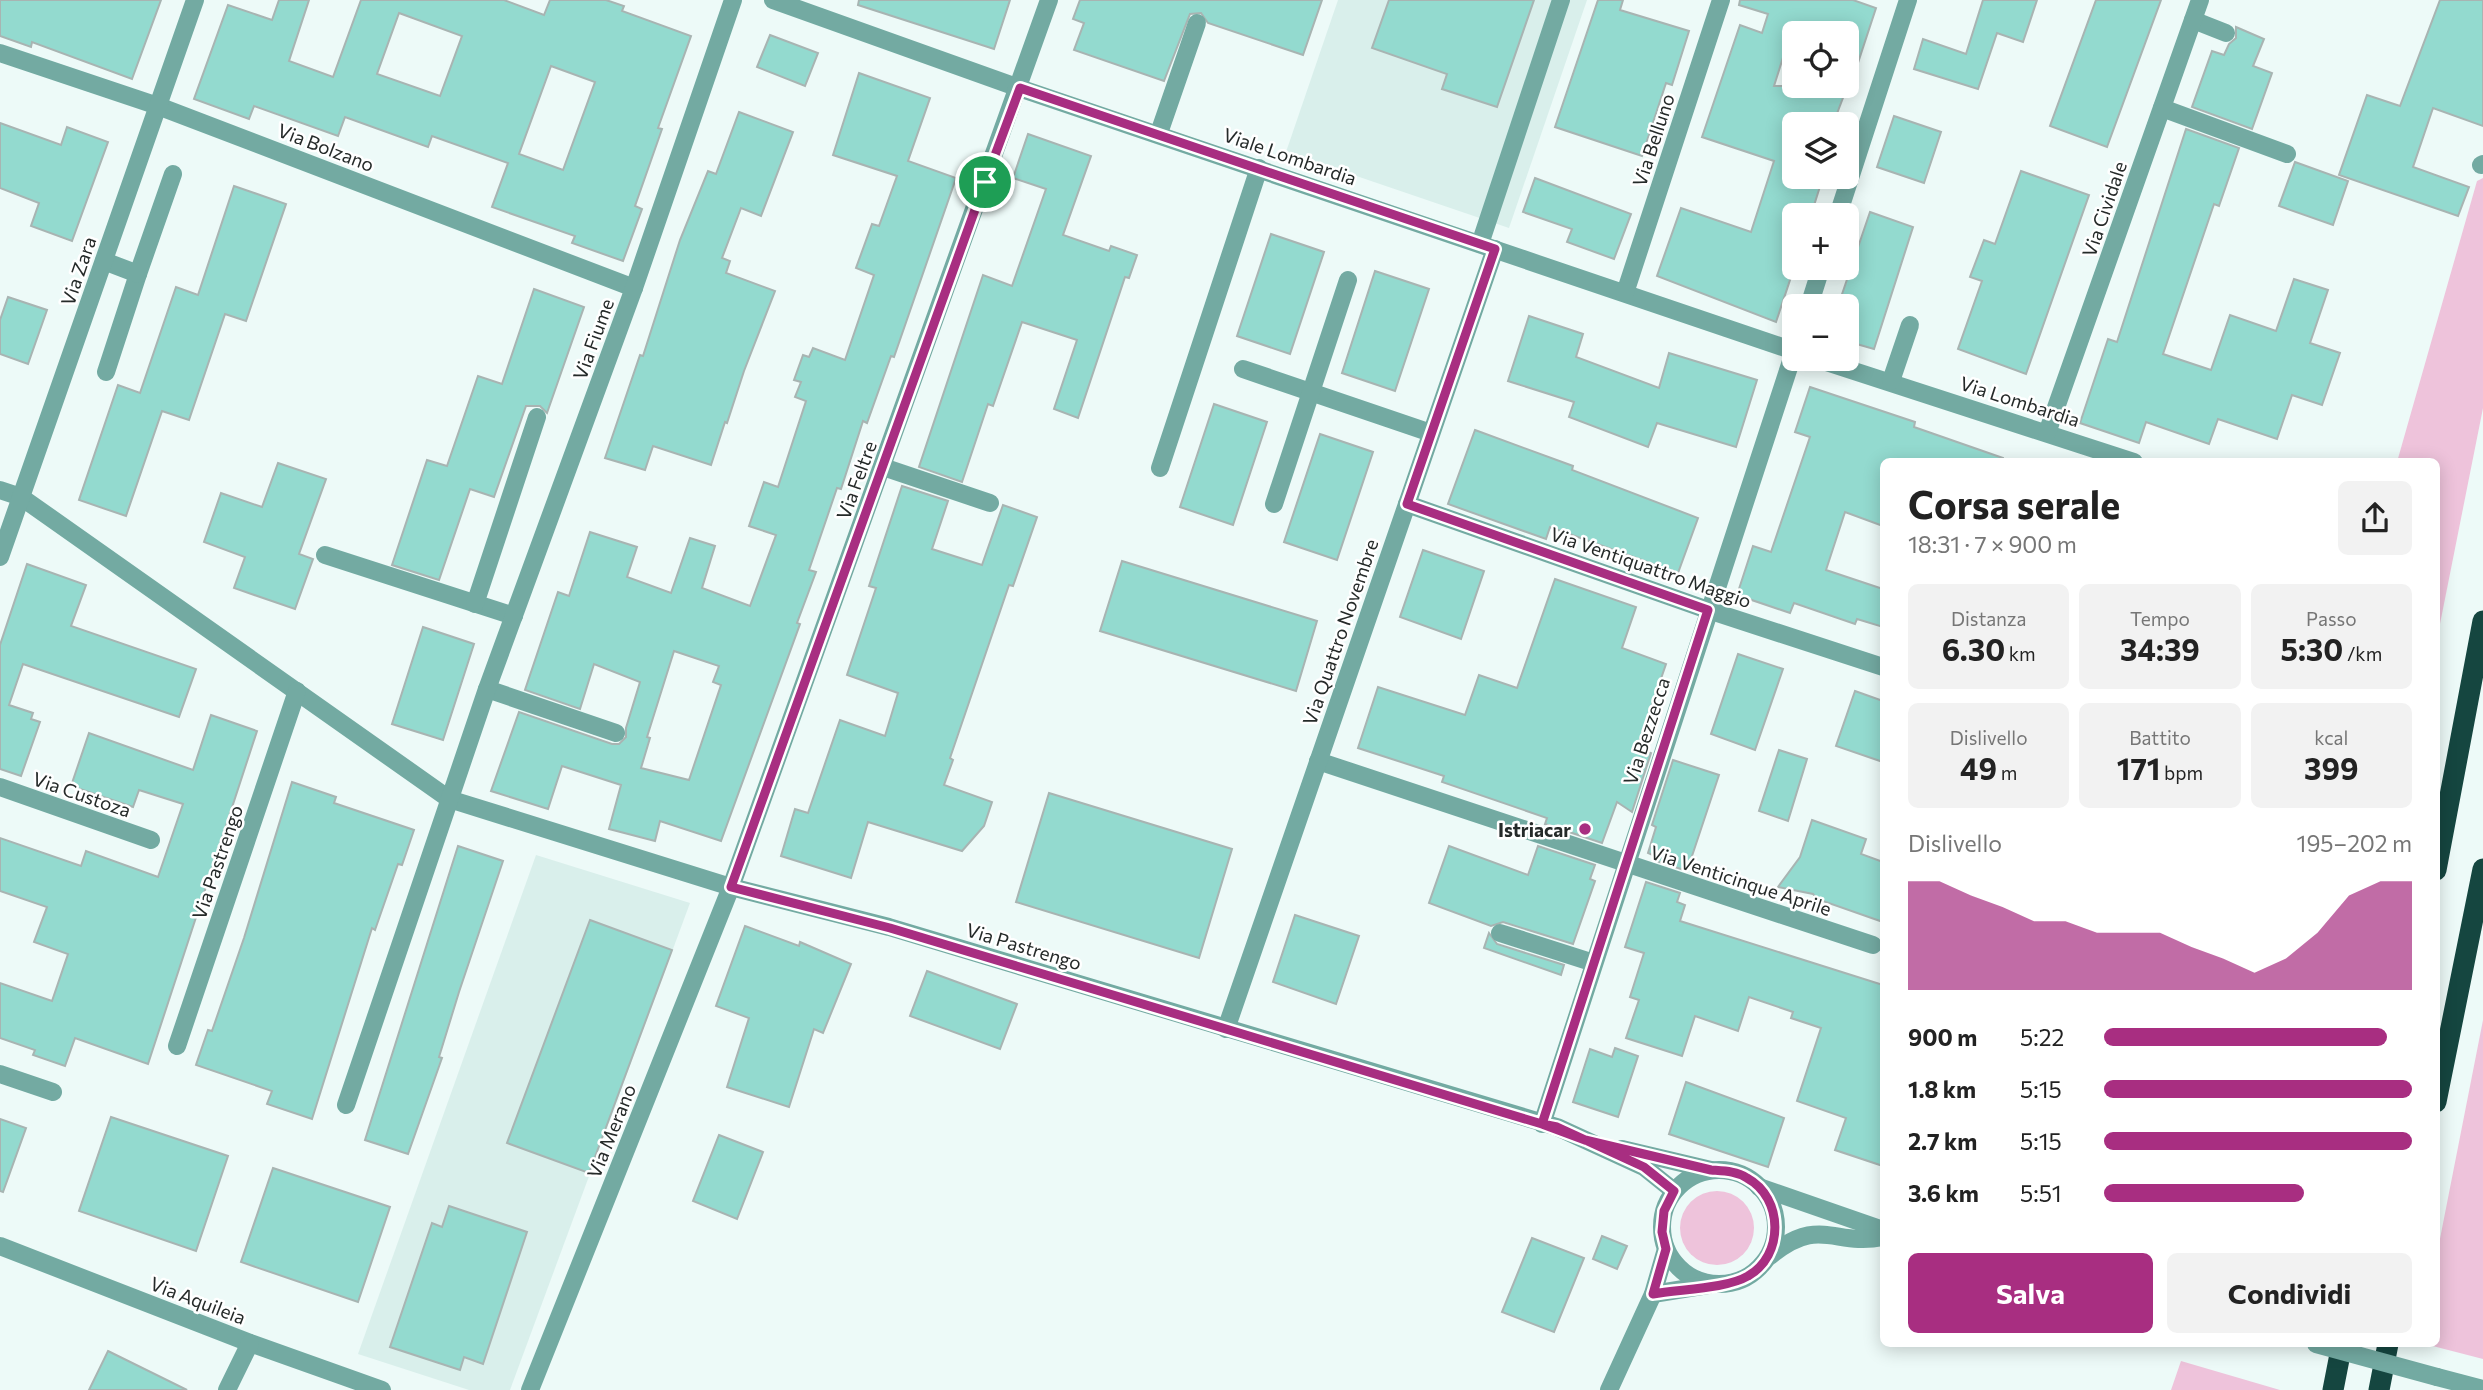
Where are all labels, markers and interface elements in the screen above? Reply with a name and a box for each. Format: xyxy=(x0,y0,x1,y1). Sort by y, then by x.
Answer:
map controls xyxy=(1782,21,1859,371)
button: locate xyxy=(1782,21,1859,98)
street label: Via Belluno xyxy=(1627,91,1679,189)
button: layers xyxy=(1782,112,1859,189)
street label: Via Bolzano xyxy=(274,118,378,176)
street label: Viale Lombardia xyxy=(1220,122,1360,190)
pin xyxy=(955,152,1015,212)
street label: Via Cividale xyxy=(2077,158,2131,260)
icon: arrive xyxy=(966,163,1004,201)
button: + xyxy=(1782,203,1859,280)
street label: Via Zara xyxy=(55,233,101,309)
button: − xyxy=(1782,294,1859,371)
street label: Via Fiume xyxy=(568,295,618,383)
street label: Via Lombardia xyxy=(1957,371,2083,431)
street label: Via Feltre xyxy=(831,438,881,522)
text: Corsa serale xyxy=(1908,480,2120,527)
button: share xyxy=(2338,481,2412,555)
street label: Via Ventiquattro Maggio xyxy=(1547,522,1755,612)
text: 18:31 · 7 × 900 m xyxy=(1908,530,2077,558)
street label: Via Quattro Novembre xyxy=(1297,536,1383,728)
text: Distanza xyxy=(1951,607,2026,630)
text: Tempo xyxy=(2130,607,2190,630)
text: Passo xyxy=(2306,607,2357,630)
text: 6.30 xyxy=(1942,630,2005,667)
text: 34:39 xyxy=(2120,630,2200,667)
text: 5:30 xyxy=(2280,630,2343,667)
text: km xyxy=(2005,642,2036,665)
text: /km xyxy=(2343,642,2382,665)
street label: Via Bezzecca xyxy=(1618,674,1674,788)
text: Dislivello xyxy=(1950,726,2028,749)
text: Battito xyxy=(2129,726,2191,749)
text: kcal xyxy=(2314,726,2348,749)
text: 49 xyxy=(1960,749,1997,786)
text: 171 xyxy=(2117,749,2160,786)
text: 399 xyxy=(2304,749,2359,786)
text: m xyxy=(1997,761,2017,784)
text: bpm xyxy=(2160,761,2203,784)
street label: Via Custoza xyxy=(30,767,134,821)
street label: Via Pastrengo xyxy=(187,802,247,922)
place label: Istriacar xyxy=(1498,818,1571,841)
marker: Istriacar xyxy=(1577,821,1593,837)
text: Dislivello xyxy=(1908,829,2002,857)
text: 195–202 m xyxy=(2297,829,2412,857)
street label: Via Venticinque Aprile xyxy=(1648,840,1834,920)
street label: Via Pastrengo xyxy=(964,918,1084,974)
text: 900 m xyxy=(1908,1023,1977,1051)
text: 5:22 xyxy=(2020,1023,2064,1051)
text: 1.8 km xyxy=(1908,1075,1976,1103)
text: 5:15 xyxy=(2020,1075,2062,1103)
street label: Via Merano xyxy=(582,1081,640,1181)
text: 2.7 km xyxy=(1908,1127,1977,1155)
text: 5:15 xyxy=(2020,1127,2062,1155)
text: 3.6 km xyxy=(1908,1179,1979,1207)
text: 5:51 xyxy=(2020,1179,2062,1207)
button: Salva xyxy=(1908,1253,2153,1333)
button: Condividi xyxy=(2167,1253,2412,1333)
street label: Via Aquileia xyxy=(147,1271,249,1329)

